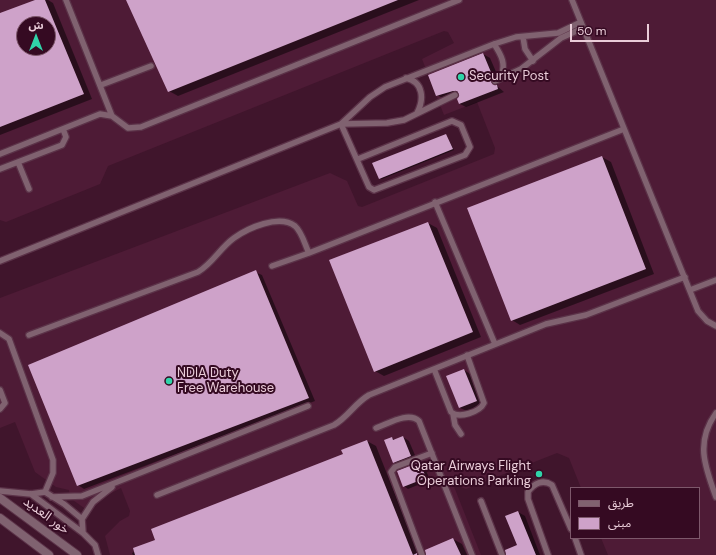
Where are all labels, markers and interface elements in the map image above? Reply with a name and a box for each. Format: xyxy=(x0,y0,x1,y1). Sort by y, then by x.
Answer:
north arrow xyxy=(16,16,56,56)
scale bar xyxy=(572,16,651,42)
text: ش xyxy=(28,18,44,32)
text: 50 m xyxy=(577,23,606,39)
place label: Security Post xyxy=(469,69,549,85)
marker: Security Post xyxy=(456,72,466,82)
place label: NDIA Duty Free Warehouse xyxy=(177,366,274,397)
marker: NDIA Duty Free Warehouse xyxy=(164,376,174,386)
place label: Qatar Airways Flight Operations Parking xyxy=(411,459,531,490)
marker: Qatar Airways Flight Operations Parking xyxy=(534,469,544,479)
legend xyxy=(570,487,700,539)
street label: خور العديد xyxy=(20,494,72,538)
text: طريق xyxy=(608,495,634,511)
text: مبنى xyxy=(608,515,631,531)

